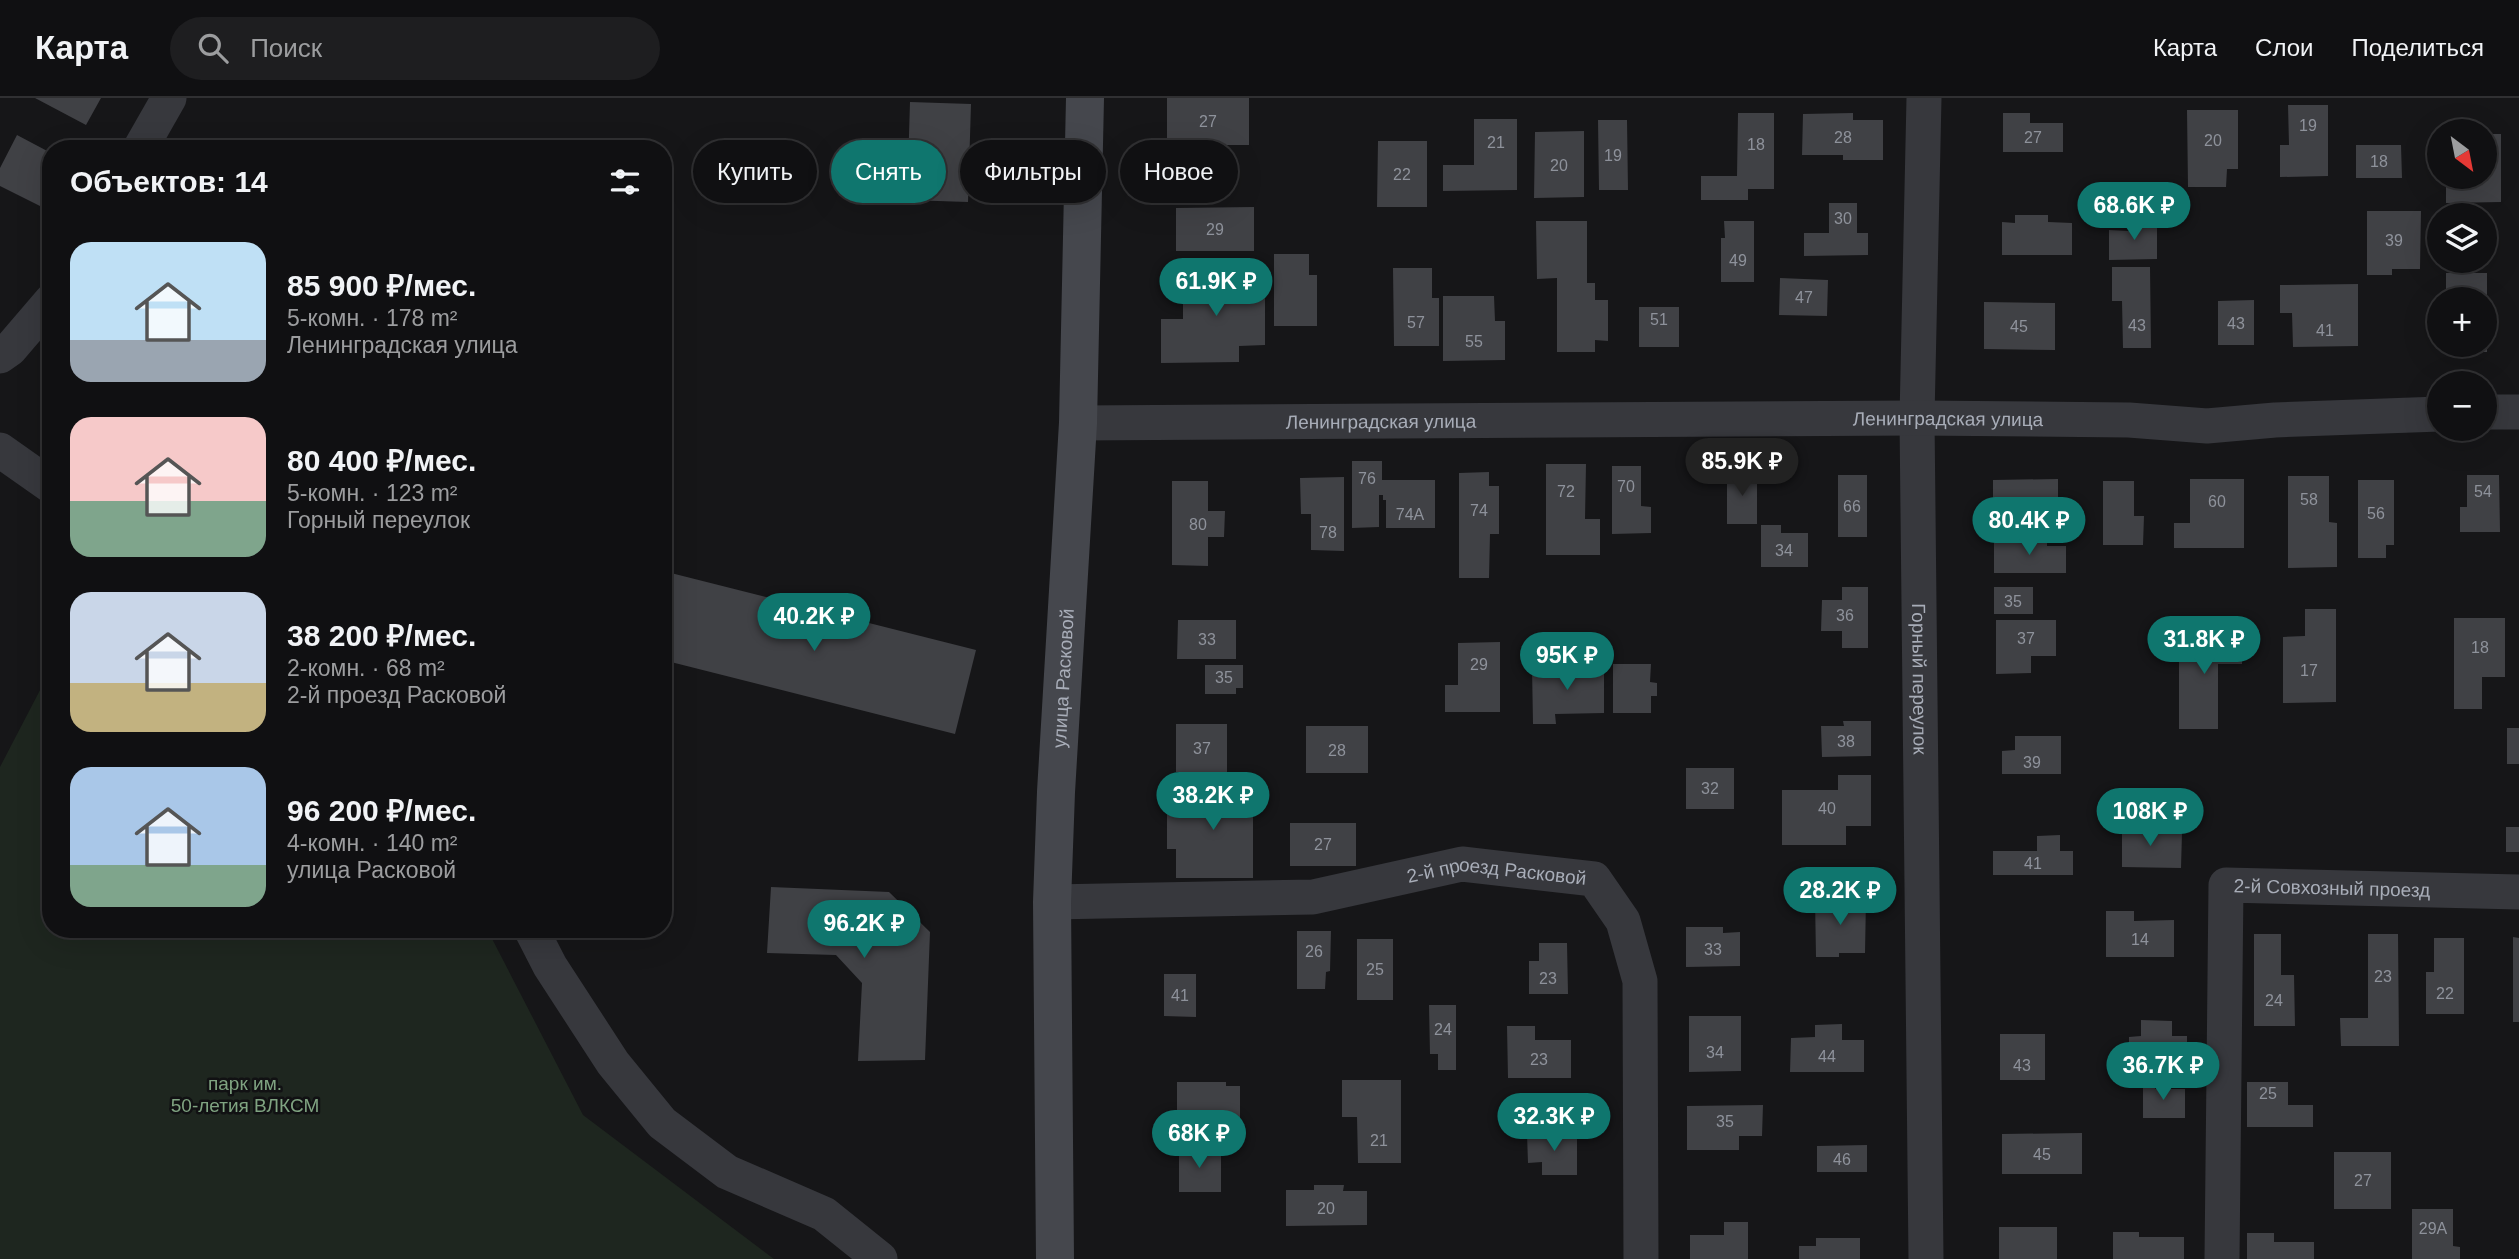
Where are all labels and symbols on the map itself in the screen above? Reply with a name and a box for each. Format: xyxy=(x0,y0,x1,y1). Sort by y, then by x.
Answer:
house number: 27 xyxy=(1199,113,1217,130)
house number: 19 xyxy=(2299,117,2317,134)
north arrow xyxy=(2427,119,2497,189)
house number: 28 xyxy=(1834,129,1852,146)
house number: 27 xyxy=(2024,129,2042,146)
house number: 20 xyxy=(2204,132,2222,149)
house number: 21 xyxy=(1487,134,1505,151)
house number: 18 xyxy=(1747,136,1765,153)
house number: 19 xyxy=(1604,147,1622,164)
house number: 18 xyxy=(2370,153,2388,170)
house number: 20 xyxy=(1550,157,1568,174)
house number: 22 xyxy=(1393,166,1411,183)
pin: 68.6K ₽ xyxy=(2069,183,2199,242)
house number: 30 xyxy=(1834,210,1852,227)
house number: 29 xyxy=(1206,221,1224,238)
house number: 39 xyxy=(2385,232,2403,249)
house number: 49 xyxy=(1729,252,1747,269)
pin: 61.9K ₽ xyxy=(1151,258,1281,318)
house number: 47 xyxy=(1795,289,1813,306)
house number: 51 xyxy=(1650,311,1668,328)
house number: 57 xyxy=(1407,314,1425,331)
house number: 43 xyxy=(2227,315,2245,332)
house number: 43 xyxy=(2128,317,2146,334)
house number: 45 xyxy=(2010,318,2028,335)
house number: 41 xyxy=(2316,322,2334,339)
house number: 55 xyxy=(1465,333,1483,350)
street label: Ленинградская улица xyxy=(1853,408,2044,430)
street label: Ленинградская улица xyxy=(1286,411,1477,433)
pin: 85.9K ₽ xyxy=(1677,438,1807,498)
house number: 76 xyxy=(1358,470,1376,487)
house number: 70 xyxy=(1617,478,1635,495)
house number: 72 xyxy=(1557,483,1575,500)
house number: 54 xyxy=(2474,483,2492,500)
house number: 58 xyxy=(2300,491,2318,508)
house number: 60 xyxy=(2208,493,2226,510)
house number: 66 xyxy=(1843,498,1861,515)
pin: 80.4K ₽ xyxy=(1964,498,2094,557)
house number: 74 xyxy=(1470,502,1488,519)
house number: 56 xyxy=(2367,505,2385,522)
house number: 74А xyxy=(1396,506,1425,523)
house number: 80 xyxy=(1189,516,1207,533)
house number: 78 xyxy=(1319,524,1337,541)
house number: 34 xyxy=(1775,542,1793,559)
house number: 35 xyxy=(2004,593,2022,610)
pin: 40.2K ₽ xyxy=(749,594,879,653)
street label: Горный переулок xyxy=(1908,603,1931,755)
house number: 36 xyxy=(1836,607,1854,624)
street label: улица Расковой xyxy=(1049,608,1078,749)
pin: 31.8K ₽ xyxy=(2139,616,2269,676)
house number: 37 xyxy=(2017,630,2035,647)
house number: 33 xyxy=(1198,631,1216,648)
pin: 95K ₽ xyxy=(1518,632,1616,692)
house number: 18 xyxy=(2471,639,2489,656)
house number: 29 xyxy=(1470,656,1488,673)
house number: 17 xyxy=(2300,662,2318,679)
house number: 35 xyxy=(1215,669,1233,686)
house number: 38 xyxy=(1837,733,1855,750)
house number: 37 xyxy=(1193,740,1211,757)
house number: 28 xyxy=(1328,742,1346,759)
house number: 39 xyxy=(2023,754,2041,771)
pin: 38.2K ₽ xyxy=(1148,772,1278,832)
house number: 32 xyxy=(1701,780,1719,797)
pin: 108K ₽ xyxy=(2093,788,2207,848)
house number: 40 xyxy=(1818,800,1836,817)
house number: 27 xyxy=(1314,836,1332,853)
street label: 2-й проезд Расковой xyxy=(1405,854,1587,889)
house number: 41 xyxy=(2024,855,2042,872)
pin: 28.2K ₽ xyxy=(1775,868,1905,927)
street label: 2-й Совхозный проезд xyxy=(2233,875,2430,901)
pin: 96.2K ₽ xyxy=(799,900,929,960)
house number: 14 xyxy=(2131,931,2149,948)
house number: 33 xyxy=(1704,941,1722,958)
house number: 26 xyxy=(1305,943,1323,960)
house number: 25 xyxy=(1366,961,1384,978)
house number: 23 xyxy=(2374,968,2392,985)
house number: 23 xyxy=(1539,970,1557,987)
house number: 22 xyxy=(2436,985,2454,1002)
house number: 41 xyxy=(1171,987,1189,1004)
house number: 24 xyxy=(2265,992,2283,1009)
house number: 24 xyxy=(1434,1021,1452,1038)
pin: 36.7K ₽ xyxy=(2098,1042,2228,1102)
house number: 34 xyxy=(1706,1044,1724,1061)
house number: 44 xyxy=(1818,1048,1836,1065)
house number: 23 xyxy=(1530,1051,1548,1068)
house number: 43 xyxy=(2013,1057,2031,1074)
park label: парк им. 50-летия ВЛКСМ xyxy=(171,1073,319,1116)
house number: 25 xyxy=(2259,1085,2277,1102)
pin: 32.3K ₽ xyxy=(1489,1094,1619,1153)
pin: 68K ₽ xyxy=(1150,1110,1248,1170)
house number: 35 xyxy=(1716,1113,1734,1130)
house number: 21 xyxy=(1370,1132,1388,1149)
house number: 45 xyxy=(2033,1146,2051,1163)
house number: 46 xyxy=(1833,1151,1851,1168)
house number: 27 xyxy=(2354,1172,2372,1189)
house number: 20 xyxy=(1317,1200,1335,1217)
house number: 29А xyxy=(2419,1220,2448,1237)

